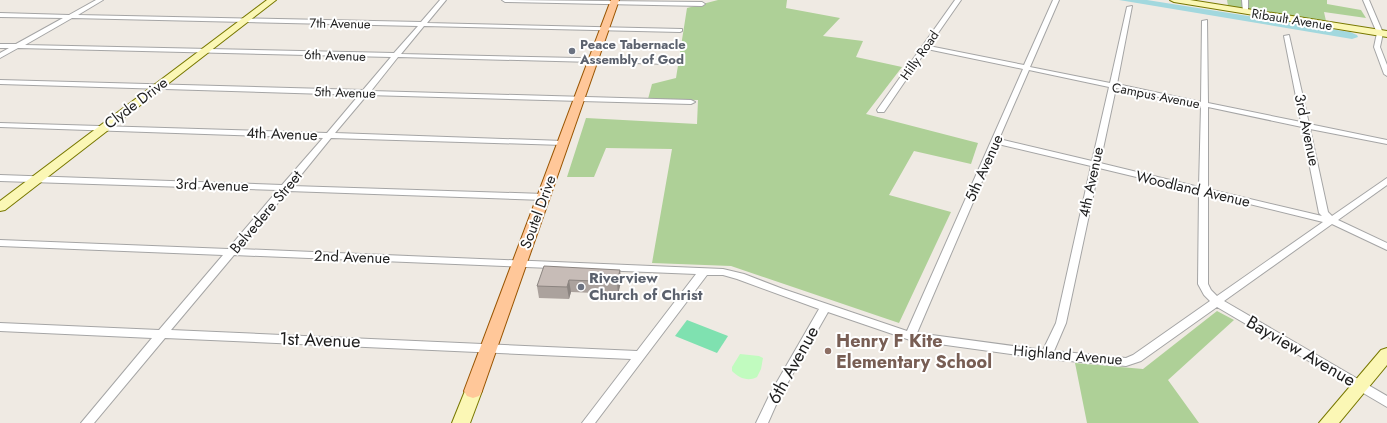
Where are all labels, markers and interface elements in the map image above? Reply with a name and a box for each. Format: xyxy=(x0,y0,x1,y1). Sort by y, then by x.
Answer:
street label: Ribault Avenue xyxy=(1250,4,1334,35)
street label: 7th Avenue xyxy=(309,13,371,34)
street label: Hilly Road xyxy=(895,27,943,84)
place label: Peace Tabernacle Assembly of God xyxy=(579,35,686,69)
street label: 6th Avenue xyxy=(304,45,367,66)
marker: Peace Tabernacle Assembly of God xyxy=(567,46,577,56)
street label: Clyde Drive xyxy=(100,72,173,134)
street label: Campus Avenue xyxy=(1110,78,1202,113)
street label: 5th Avenue xyxy=(314,82,376,103)
street label: 3rd Avenue xyxy=(1289,92,1325,168)
street label: 4th Avenue xyxy=(246,122,318,146)
street label: 5th Avenue xyxy=(959,131,1009,205)
street label: 4th Avenue xyxy=(1073,145,1109,219)
street label: Belvedere Street xyxy=(225,165,308,258)
street label: Woodland Avenue xyxy=(1134,165,1253,213)
street label: Soutel Drive xyxy=(515,172,562,252)
street label: 3rd Avenue xyxy=(175,173,249,197)
street label: 2nd Avenue xyxy=(314,245,391,269)
place label: Riverview Church of Christ xyxy=(589,267,703,306)
marker: Riverview Church of Christ xyxy=(576,282,586,292)
street label: Bayview Avenue xyxy=(1242,309,1360,393)
street label: 6th Avenue xyxy=(761,321,825,409)
street label: 1st Avenue xyxy=(279,326,361,354)
place label: Henry F Kite Elementary School xyxy=(836,328,992,375)
street label: Highland Avenue xyxy=(1013,339,1124,371)
marker: Henry F Kite Elementary School xyxy=(823,346,833,356)

